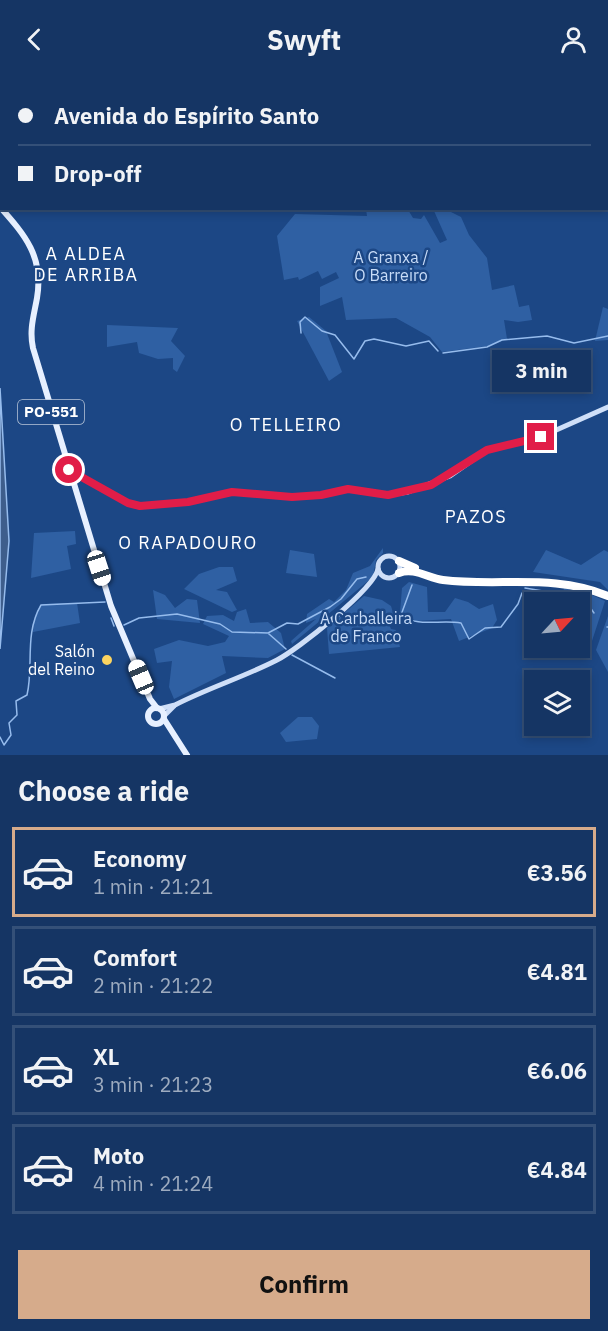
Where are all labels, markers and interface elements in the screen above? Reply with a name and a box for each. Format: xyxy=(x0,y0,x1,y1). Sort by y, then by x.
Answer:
text: Swyft xyxy=(267,22,341,57)
icon: back xyxy=(18,23,51,56)
icon: person xyxy=(557,23,590,56)
text: Avenida do Espírito Santo xyxy=(54,101,319,130)
text: Drop-off xyxy=(54,159,141,188)
district label: A ALDEA DE ARRIBA xyxy=(33,242,139,286)
park label: A Granxa / O Barreiro xyxy=(353,247,429,285)
callout: 3 min xyxy=(492,350,590,392)
text: 3 min xyxy=(515,357,568,384)
road number: PO-551 xyxy=(18,400,84,424)
district label: O TELLEIRO xyxy=(230,413,342,436)
route end xyxy=(527,423,554,450)
route start xyxy=(55,456,82,483)
district label: PAZOS xyxy=(445,505,507,528)
district label: O RAPADOURO xyxy=(118,531,258,554)
car xyxy=(85,548,113,588)
north arrow xyxy=(524,592,590,658)
map controls xyxy=(524,592,590,736)
park label: A Carballeira de Franco xyxy=(320,608,412,646)
place label: Salón del Reino xyxy=(28,641,95,679)
marker: Salón del Reino xyxy=(100,653,114,667)
car xyxy=(126,657,156,697)
button: layers xyxy=(524,670,590,736)
text: Choose a ride xyxy=(18,773,189,808)
text: Economy xyxy=(93,844,187,873)
icon: car xyxy=(21,845,75,899)
text: €3.56 xyxy=(527,858,587,887)
text: 1 min · 21:21 xyxy=(93,873,213,900)
text: Comfort xyxy=(93,943,177,972)
icon: car xyxy=(21,944,75,998)
text: €4.81 xyxy=(527,957,587,986)
text: 2 min · 21:22 xyxy=(93,972,213,999)
text: XL xyxy=(93,1042,119,1071)
icon: car xyxy=(21,1043,75,1097)
text: €6.06 xyxy=(527,1056,587,1085)
text: 3 min · 21:23 xyxy=(93,1071,213,1098)
text: Moto xyxy=(93,1141,144,1170)
icon: car xyxy=(21,1142,75,1196)
text: €4.84 xyxy=(527,1155,587,1184)
text: 4 min · 21:24 xyxy=(93,1170,213,1197)
button: Confirm xyxy=(18,1250,590,1319)

